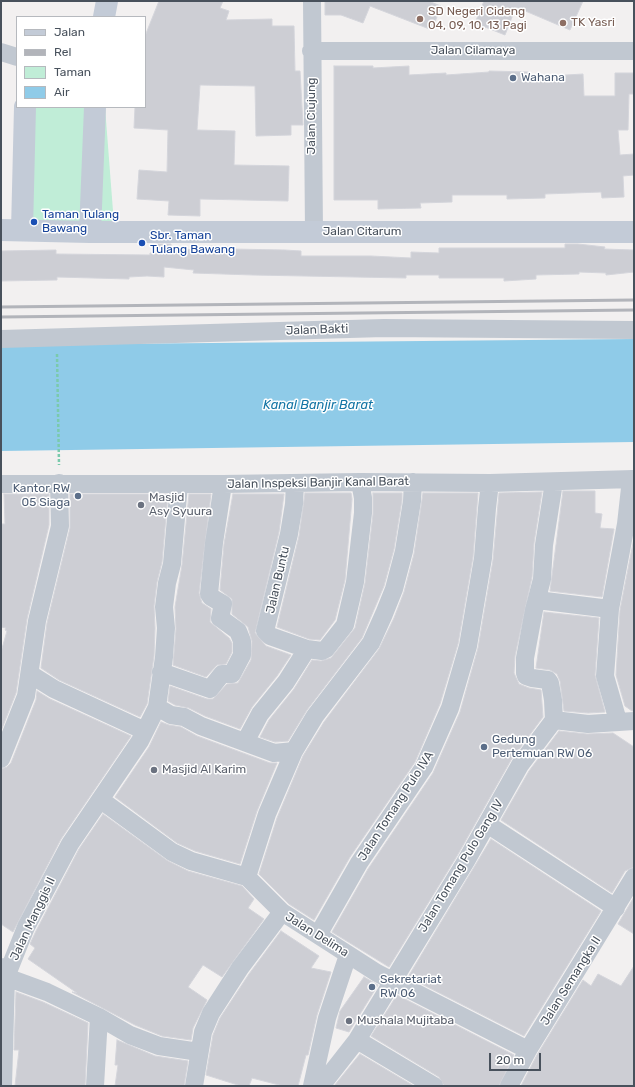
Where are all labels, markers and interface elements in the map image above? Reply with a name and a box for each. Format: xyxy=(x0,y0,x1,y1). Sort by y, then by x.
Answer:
place label: SD Negeri Cideng 04, 09, 10, 13 Pagi xyxy=(428,5,527,33)
marker: SD Negeri Cideng 04, 09, 10, 13 Pagi xyxy=(415,14,425,24)
legend xyxy=(16,16,146,108)
place label: TK Yasri xyxy=(571,16,615,30)
marker: TK Yasri xyxy=(558,18,568,28)
text: Jalan xyxy=(54,25,85,39)
street label: Jalan Cilamaya xyxy=(431,44,515,58)
text: Rel xyxy=(54,45,71,59)
text: Taman xyxy=(54,65,91,79)
place label: Wahana xyxy=(521,71,565,85)
marker: Wahana xyxy=(508,73,518,83)
street label: Jalan Ciujung xyxy=(305,78,319,154)
text: Air xyxy=(54,85,70,99)
place label: Taman Tulang Bawang xyxy=(42,208,119,236)
marker: Taman Tulang Bawang xyxy=(29,217,39,227)
street label: Jalan Citarum xyxy=(323,225,401,239)
place label: Sbr. Taman Tulang Bawang xyxy=(150,229,235,257)
marker: Sbr. Taman Tulang Bawang xyxy=(137,238,147,248)
street label: Jalan Bakti xyxy=(286,322,348,338)
water label: Kanal Banjir Barat xyxy=(263,397,373,413)
street label: Jalan Inspeksi Banjir Kanal Barat xyxy=(227,474,409,492)
place label: Kantor RW 05 Siaga xyxy=(13,482,70,510)
marker: Kantor RW 05 Siaga xyxy=(73,491,83,501)
place label: Masjid Asy Syuura xyxy=(149,491,212,519)
marker: Masjid Asy Syuura xyxy=(136,500,146,510)
street label: Jalan Buntu xyxy=(263,545,293,615)
place label: Gedung Pertemuan RW 06 xyxy=(492,733,592,761)
marker: Gedung Pertemuan RW 06 xyxy=(479,742,489,752)
street label: Jalan Tomang Pulo IVA xyxy=(355,749,437,863)
place label: Masjid Al Karim xyxy=(162,763,246,777)
marker: Masjid Al Karim xyxy=(149,765,159,775)
street label: Jalan Tomang Pulo Gang IV xyxy=(416,797,506,935)
street label: Jalan Manggis II xyxy=(7,875,59,963)
street label: Jalan Delima xyxy=(283,910,351,960)
street label: Jalan Semangka II xyxy=(538,934,604,1028)
place label: Sekretariat RW 06 xyxy=(380,973,442,1001)
marker: Sekretariat RW 06 xyxy=(367,982,377,992)
place label: Mushala Mujitaba xyxy=(357,1014,454,1028)
marker: Mushala Mujitaba xyxy=(344,1016,354,1026)
scale bar xyxy=(491,1045,543,1071)
text: 20 m xyxy=(496,1053,524,1067)

